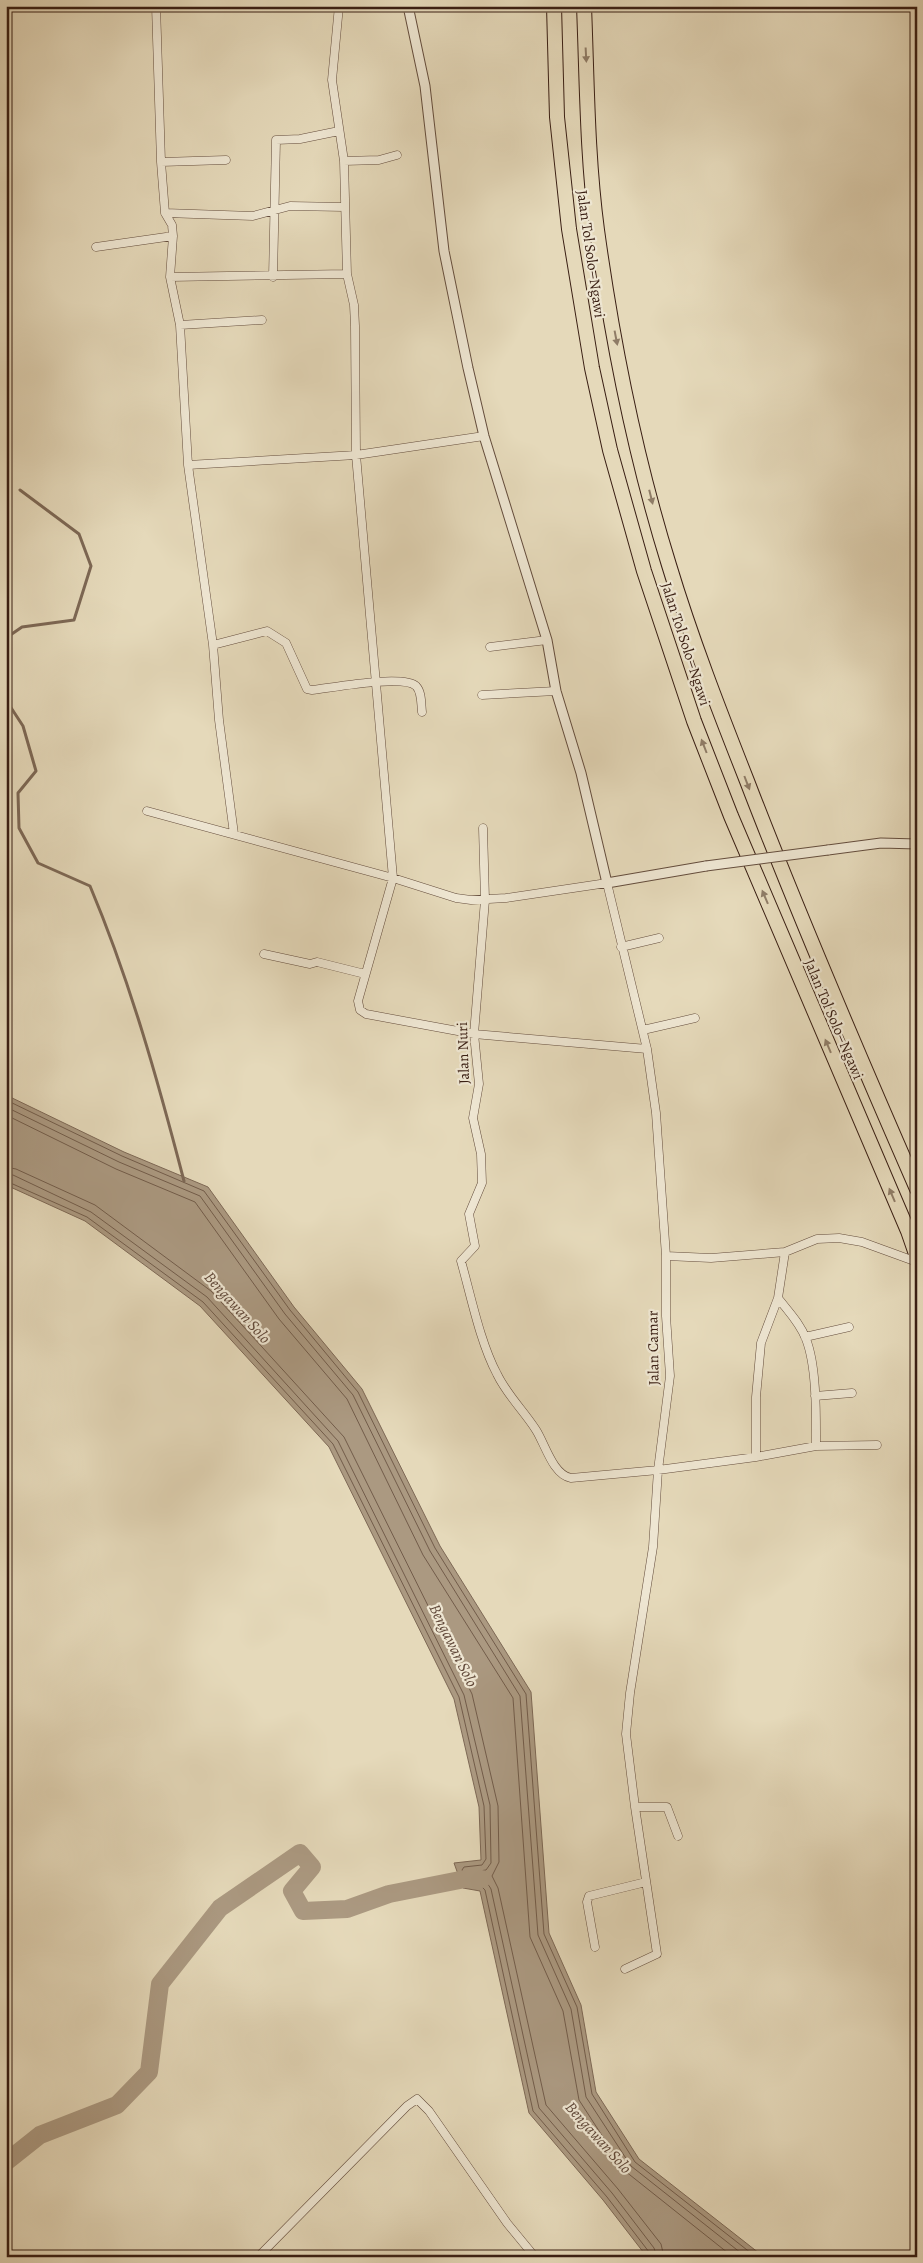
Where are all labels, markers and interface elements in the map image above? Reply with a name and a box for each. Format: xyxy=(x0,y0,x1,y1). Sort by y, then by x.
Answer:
one-way arrow xyxy=(582,47,590,63)
street label: Jalan Tol Solo–Ngawi xyxy=(572,189,610,319)
one-way arrow xyxy=(612,330,620,346)
one-way arrow xyxy=(647,489,655,504)
street label: Jalan Tol Solo–Ngawi xyxy=(657,580,715,708)
one-way arrow xyxy=(700,738,708,753)
one-way arrow xyxy=(744,776,752,790)
one-way arrow xyxy=(760,889,768,904)
street label: Jalan Tol Solo–Ngawi xyxy=(800,956,868,1082)
street label: Jalan Nuri xyxy=(452,1022,474,1084)
one-way arrow xyxy=(823,1039,831,1053)
one-way arrow xyxy=(888,1188,896,1202)
water label: Bengawan Solo xyxy=(199,1267,276,1348)
street label: Jalan Camar xyxy=(642,1310,664,1386)
water label: Bengawan Solo xyxy=(423,1600,483,1691)
water label: Bengawan Solo xyxy=(560,2097,637,2178)

